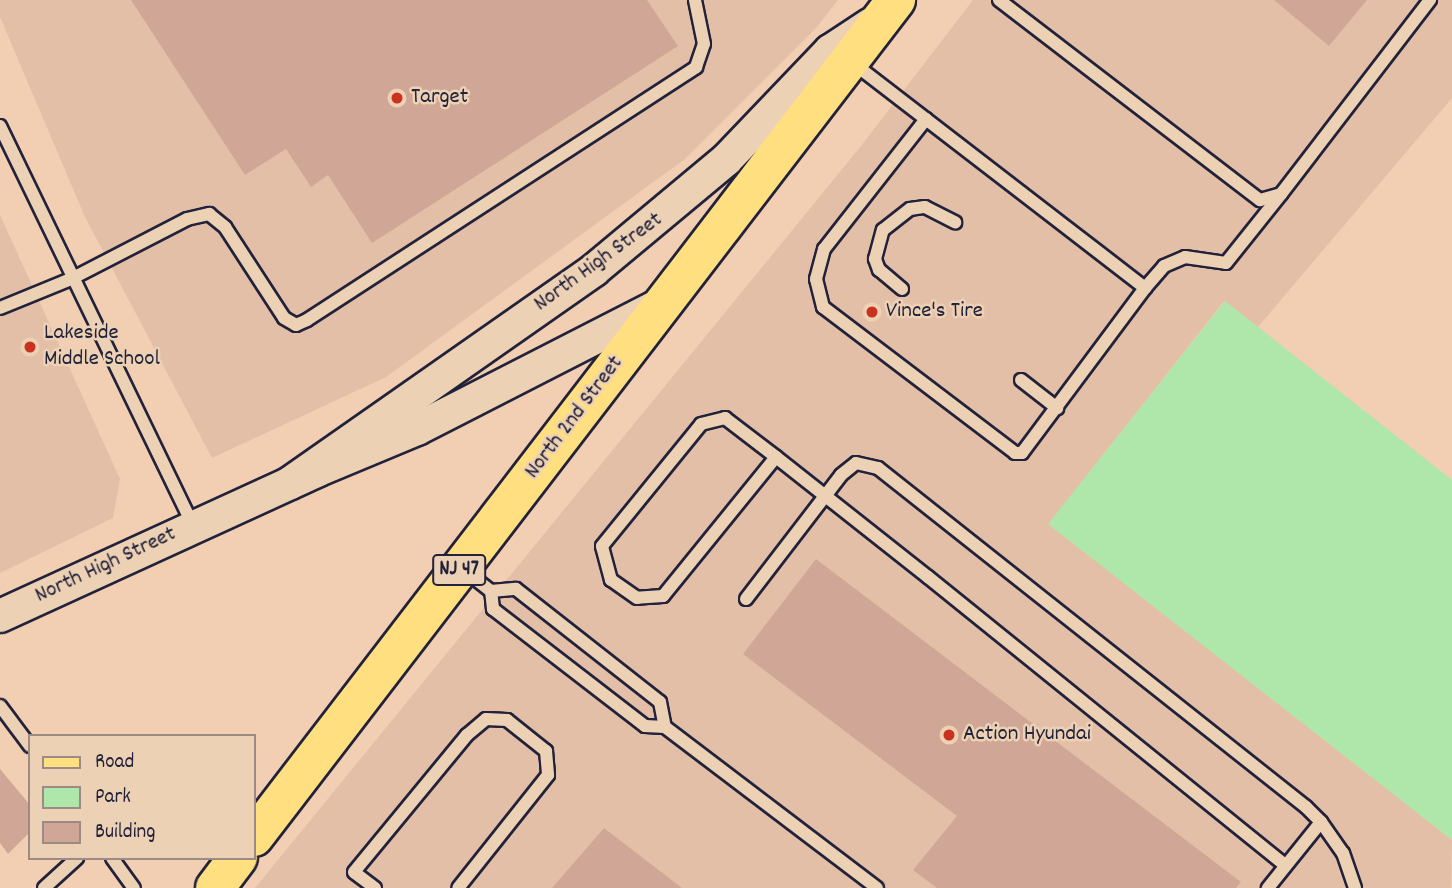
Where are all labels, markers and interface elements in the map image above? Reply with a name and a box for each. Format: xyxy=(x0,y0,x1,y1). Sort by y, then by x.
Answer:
place label: Target xyxy=(411,84,468,112)
marker: Target xyxy=(389,90,405,106)
street label: North High Street xyxy=(529,207,669,319)
place label: Vince's Tire xyxy=(886,298,983,326)
marker: Vince's Tire xyxy=(864,304,880,320)
place label: Lakeside Middle School xyxy=(44,320,160,374)
marker: Lakeside Middle School xyxy=(22,339,38,355)
street label: North 2nd Street xyxy=(520,351,630,485)
street label: North High Street xyxy=(31,521,181,611)
road number: NJ 47 xyxy=(431,552,487,588)
place label: Action Hyundai xyxy=(963,721,1091,749)
marker: Action Hyundai xyxy=(941,727,957,743)
legend xyxy=(28,734,256,860)
text: Road xyxy=(95,748,134,778)
text: Park xyxy=(95,783,131,813)
text: Building xyxy=(95,818,155,848)

